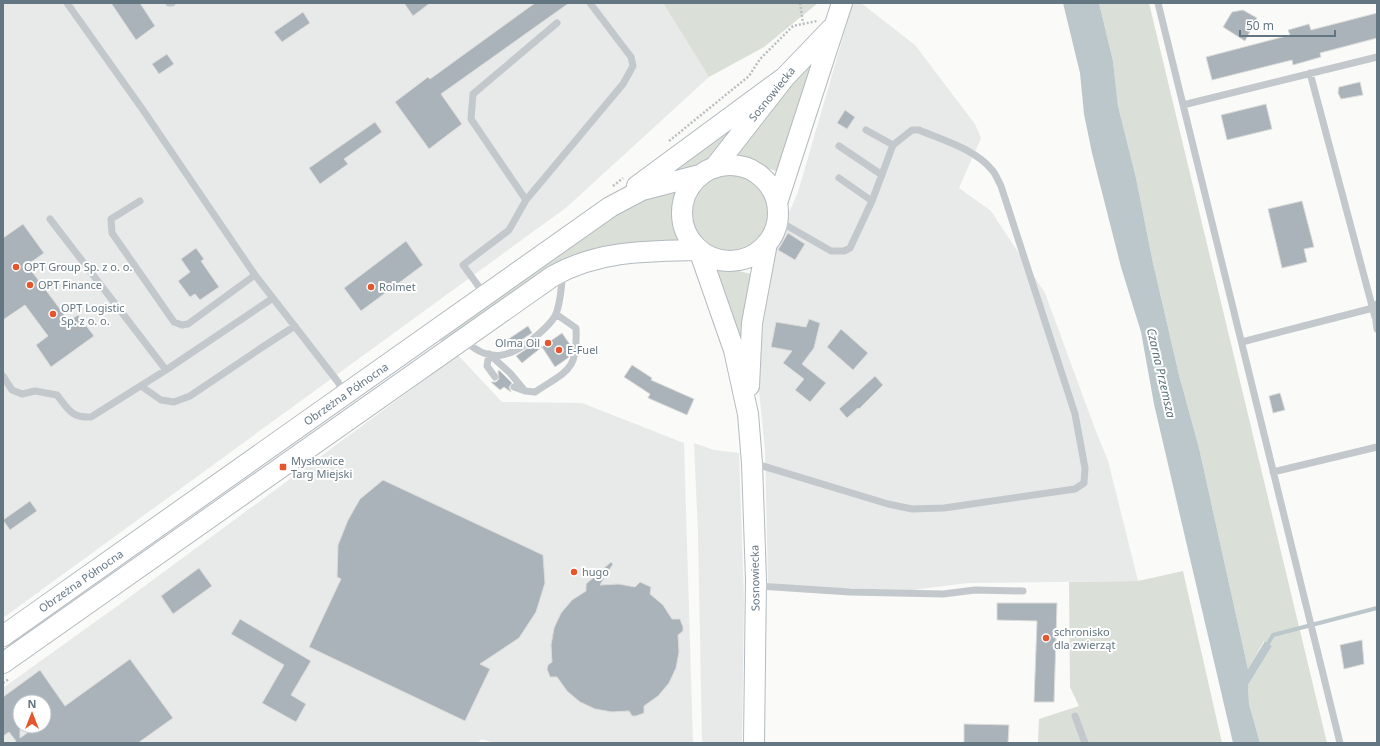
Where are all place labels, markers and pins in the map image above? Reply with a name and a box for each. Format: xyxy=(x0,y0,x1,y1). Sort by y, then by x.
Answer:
place label: OPT Group Sp. z o. o. xyxy=(24,259,132,274)
marker: OPT Group Sp. z o. o. xyxy=(11,262,21,272)
place label: OPT Finance xyxy=(38,277,102,292)
place label: Rolmet xyxy=(379,279,416,294)
marker: OPT Finance xyxy=(25,280,35,290)
marker: Rolmet xyxy=(366,282,376,292)
place label: OPT Logistic Sp. z o. o. xyxy=(61,300,125,328)
marker: OPT Logistic Sp. z o. o. xyxy=(48,309,58,319)
place label: Olma Oil xyxy=(495,335,540,350)
marker: Olma Oil xyxy=(543,338,553,348)
place label: E-Fuel xyxy=(567,342,598,357)
marker: E-Fuel xyxy=(554,345,564,355)
place label: Mysłowice Targ Miejski xyxy=(291,453,352,481)
marker: Mysłowice Targ Miejski xyxy=(278,462,288,472)
place label: hugo xyxy=(582,564,609,579)
marker: hugo xyxy=(569,567,579,577)
place label: schronisko dla zwierząt xyxy=(1054,624,1115,652)
marker: schronisko dla zwierząt xyxy=(1041,633,1051,643)

